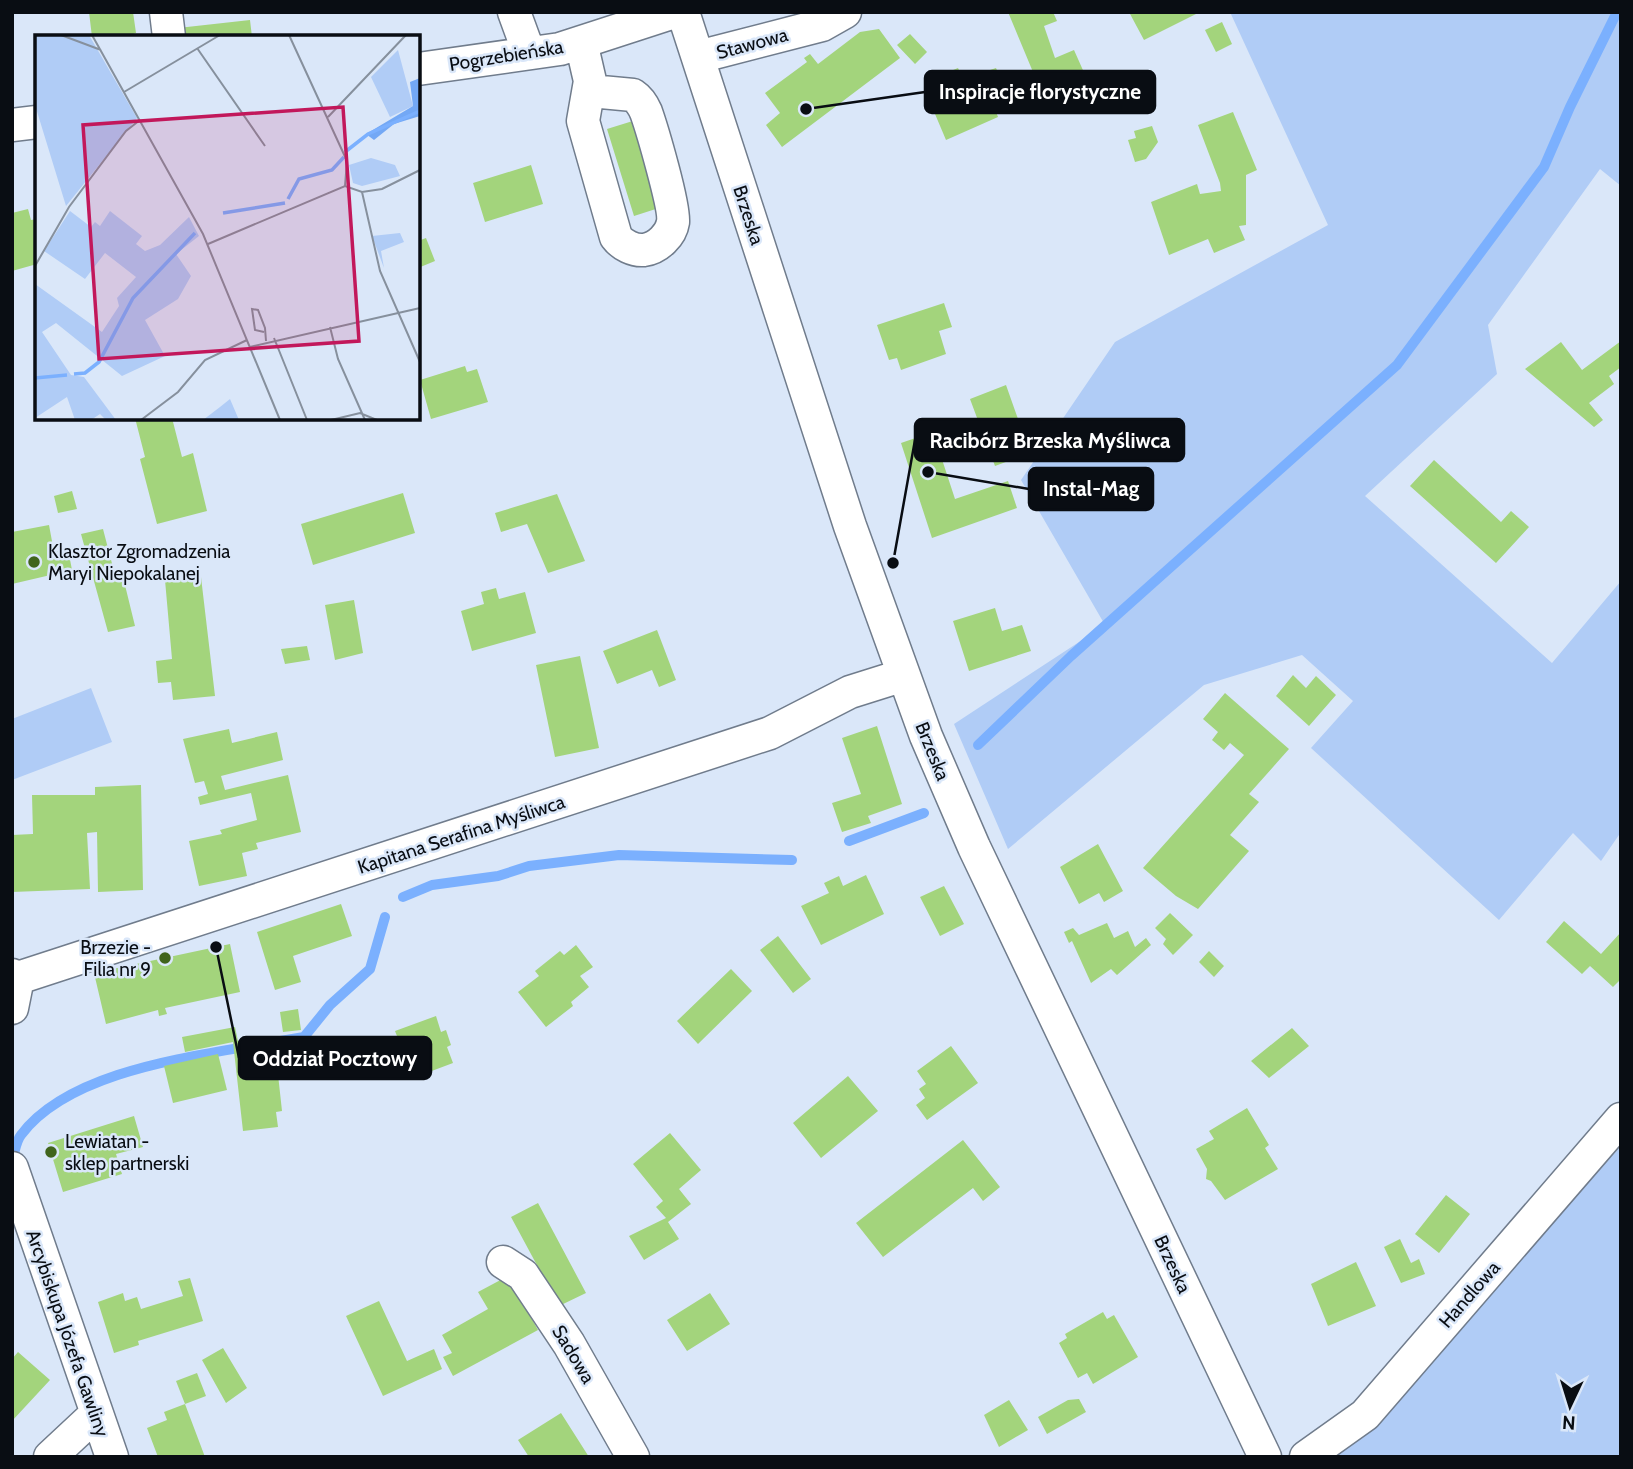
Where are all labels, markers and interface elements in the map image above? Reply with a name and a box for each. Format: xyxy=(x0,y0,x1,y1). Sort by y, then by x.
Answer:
street label: Stawowa xyxy=(714,23,790,64)
inset map xyxy=(35,35,420,420)
street label: Pogrzebieńska xyxy=(447,35,565,76)
callout: Inspiracje florystyczne xyxy=(925,71,1155,113)
text: Inspiracje florystyczne xyxy=(939,79,1141,104)
street label: Brzeska xyxy=(728,183,769,248)
callout: Racibórz Brzeska Myśliwca xyxy=(915,419,1184,461)
text: Racibórz Brzeska Myśliwca xyxy=(929,428,1171,453)
callout: Instal-Mag xyxy=(1029,468,1153,510)
text: Instal-Mag xyxy=(1043,476,1140,501)
place label: Klasztor Zgromadzenia Maryi Niepokalanej xyxy=(48,540,230,585)
marker: Klasztor Zgromadzenia Maryi Niepokalanej xyxy=(26,554,42,570)
street label: Brzeska xyxy=(910,719,955,784)
street label: Kapitana Serafina Myśliwca xyxy=(355,790,568,879)
place label: Brzezie - Filia nr 9 xyxy=(80,936,151,981)
marker: Brzezie - Filia nr 9 xyxy=(157,950,173,966)
callout: Oddział Pocztowy xyxy=(239,1037,431,1079)
text: Oddział Pocztowy xyxy=(253,1046,418,1071)
place label: Lewiatan - sklep partnerski xyxy=(65,1130,189,1175)
marker: Lewiatan - sklep partnerski xyxy=(43,1144,59,1160)
street label: Arcybiskupa Józefa Gawliny xyxy=(21,1227,114,1440)
street label: Brzeska xyxy=(1149,1232,1196,1297)
street label: Handlowa xyxy=(1434,1256,1505,1332)
street label: Sadowa xyxy=(547,1321,600,1388)
north arrow xyxy=(1535,1371,1605,1441)
text: N xyxy=(1561,1411,1576,1434)

